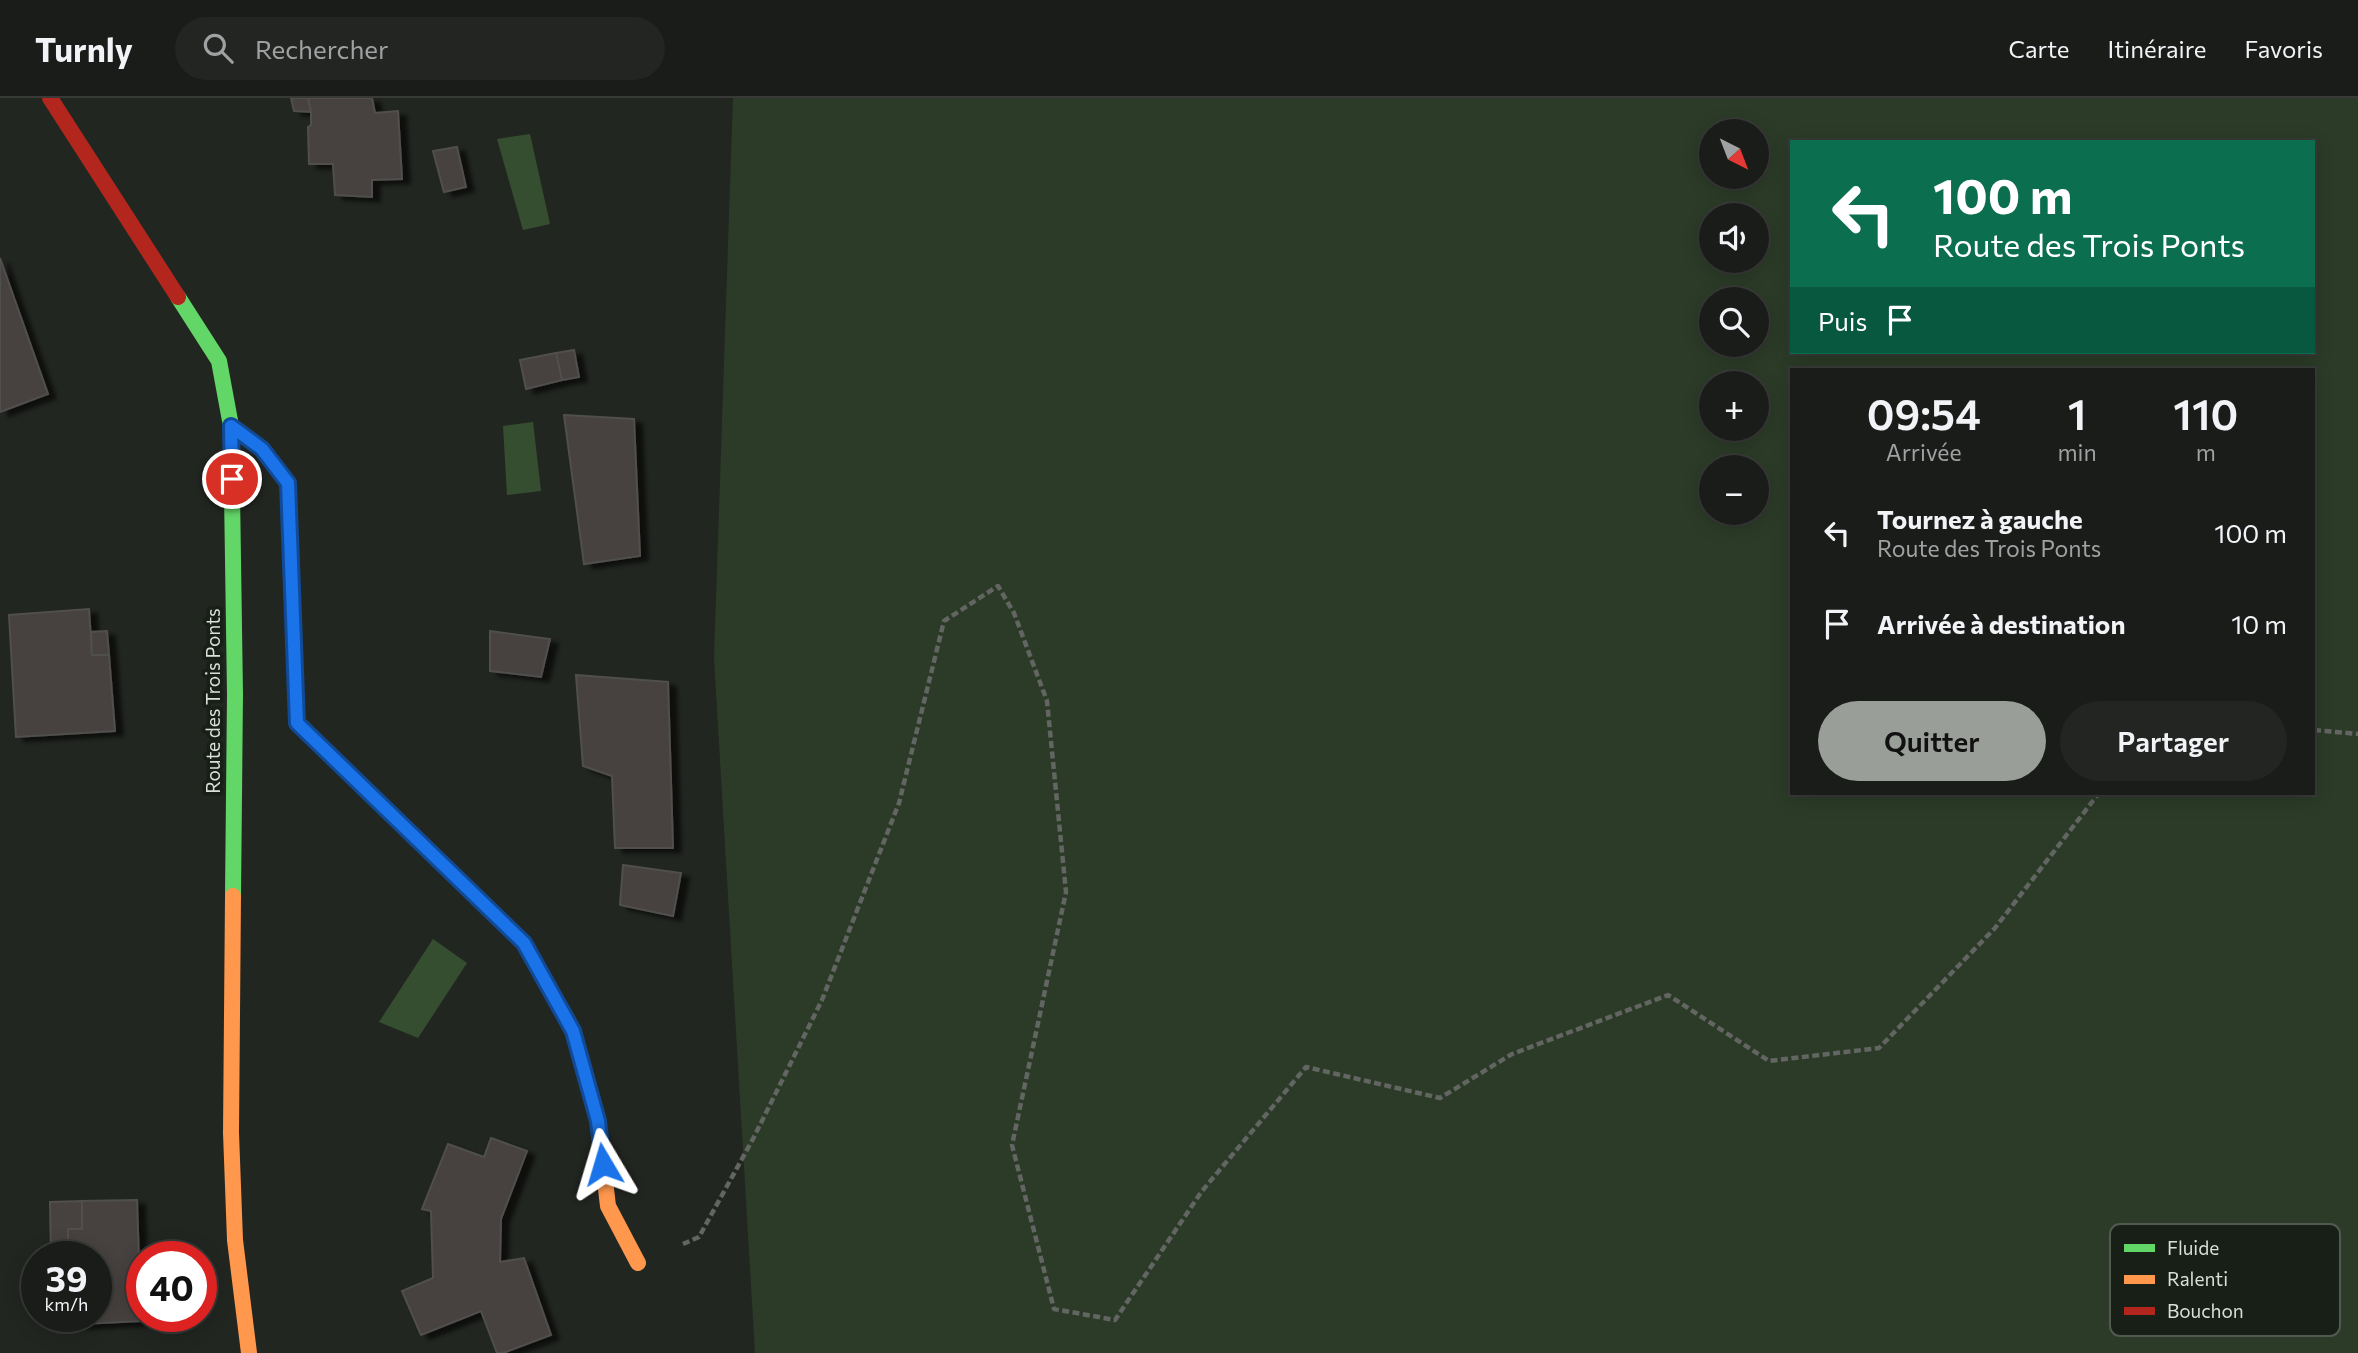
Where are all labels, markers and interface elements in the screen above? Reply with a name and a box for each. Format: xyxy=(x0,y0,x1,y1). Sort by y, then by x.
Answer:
search box xyxy=(175,17,665,80)
text: Turnly xyxy=(35,28,133,69)
icon: search xyxy=(199,29,237,67)
text: Rechercher xyxy=(255,33,388,64)
text: Carte xyxy=(2009,34,2070,63)
text: Itinéraire xyxy=(2108,34,2207,63)
text: Favoris xyxy=(2245,34,2323,63)
north arrow xyxy=(1699,119,1769,189)
map controls xyxy=(1699,119,1769,525)
text: 100 m xyxy=(1933,164,2072,224)
icon: left xyxy=(1818,168,1909,259)
button: sound xyxy=(1699,203,1769,273)
text: Route des Trois Ponts xyxy=(1933,224,2245,264)
button: search xyxy=(1699,287,1769,357)
icon: arrive xyxy=(1881,301,1919,339)
text: Puis xyxy=(1818,305,1867,336)
button: + xyxy=(1699,371,1769,441)
text: 09:54 xyxy=(1867,387,1981,439)
text: 1 xyxy=(2068,387,2086,439)
text: 110 xyxy=(2173,387,2238,439)
text: Arrivée xyxy=(1886,438,1962,466)
text: min xyxy=(2057,438,2097,466)
text: m xyxy=(2196,438,2216,466)
pin xyxy=(202,449,262,509)
button: − xyxy=(1699,455,1769,525)
icon: arrive xyxy=(213,460,251,498)
text: Tournez à gauche xyxy=(1877,503,2083,534)
icon: left xyxy=(1818,514,1856,552)
text: 100 m xyxy=(2214,517,2287,548)
text: Route des Trois Ponts xyxy=(1877,534,2101,562)
icon: arrive xyxy=(1818,605,1856,643)
street label: Route des Trois Ponts xyxy=(201,608,224,794)
text: Arrivée à destination xyxy=(1877,608,2125,639)
text: 10 m xyxy=(2231,608,2287,639)
button: Quitter xyxy=(1818,701,2046,781)
button: Partager xyxy=(2060,701,2287,781)
position arrow xyxy=(566,1127,640,1201)
legend xyxy=(2110,1224,2340,1336)
text: Fluide xyxy=(2167,1236,2219,1259)
speed limit sign: 40 xyxy=(126,1241,217,1332)
text: 39 xyxy=(46,1256,87,1299)
text: Ralenti xyxy=(2167,1267,2228,1290)
text: km/h xyxy=(45,1293,88,1315)
text: Bouchon xyxy=(2167,1299,2244,1322)

